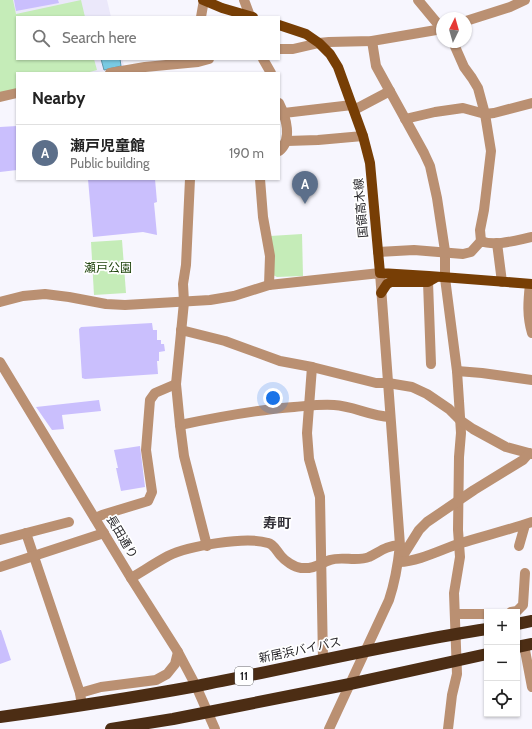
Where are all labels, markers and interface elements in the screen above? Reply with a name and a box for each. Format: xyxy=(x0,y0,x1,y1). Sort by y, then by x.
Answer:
north arrow xyxy=(436,12,472,48)
search box xyxy=(16,16,280,60)
icon: search xyxy=(30,27,52,49)
text: Search here xyxy=(62,29,137,47)
text: Nearby xyxy=(32,88,85,108)
text: 瀬戸児童館 xyxy=(70,137,145,155)
text: A xyxy=(41,145,49,161)
text: 190 m xyxy=(229,145,264,161)
text: Public building xyxy=(70,155,150,171)
pin: A xyxy=(292,171,318,204)
street label: 国領高木線 xyxy=(350,177,371,239)
park label: 瀬戸公園 xyxy=(84,260,132,275)
your location xyxy=(263,388,283,408)
street label: 長田通り xyxy=(104,512,141,561)
district label: 寿町 xyxy=(263,514,291,532)
map controls xyxy=(484,609,520,717)
button: + xyxy=(484,609,520,645)
street label: 新居浜バイパス xyxy=(257,633,342,666)
button: − xyxy=(484,645,520,681)
road number: 11 xyxy=(235,667,253,685)
button: locate xyxy=(484,681,520,717)

